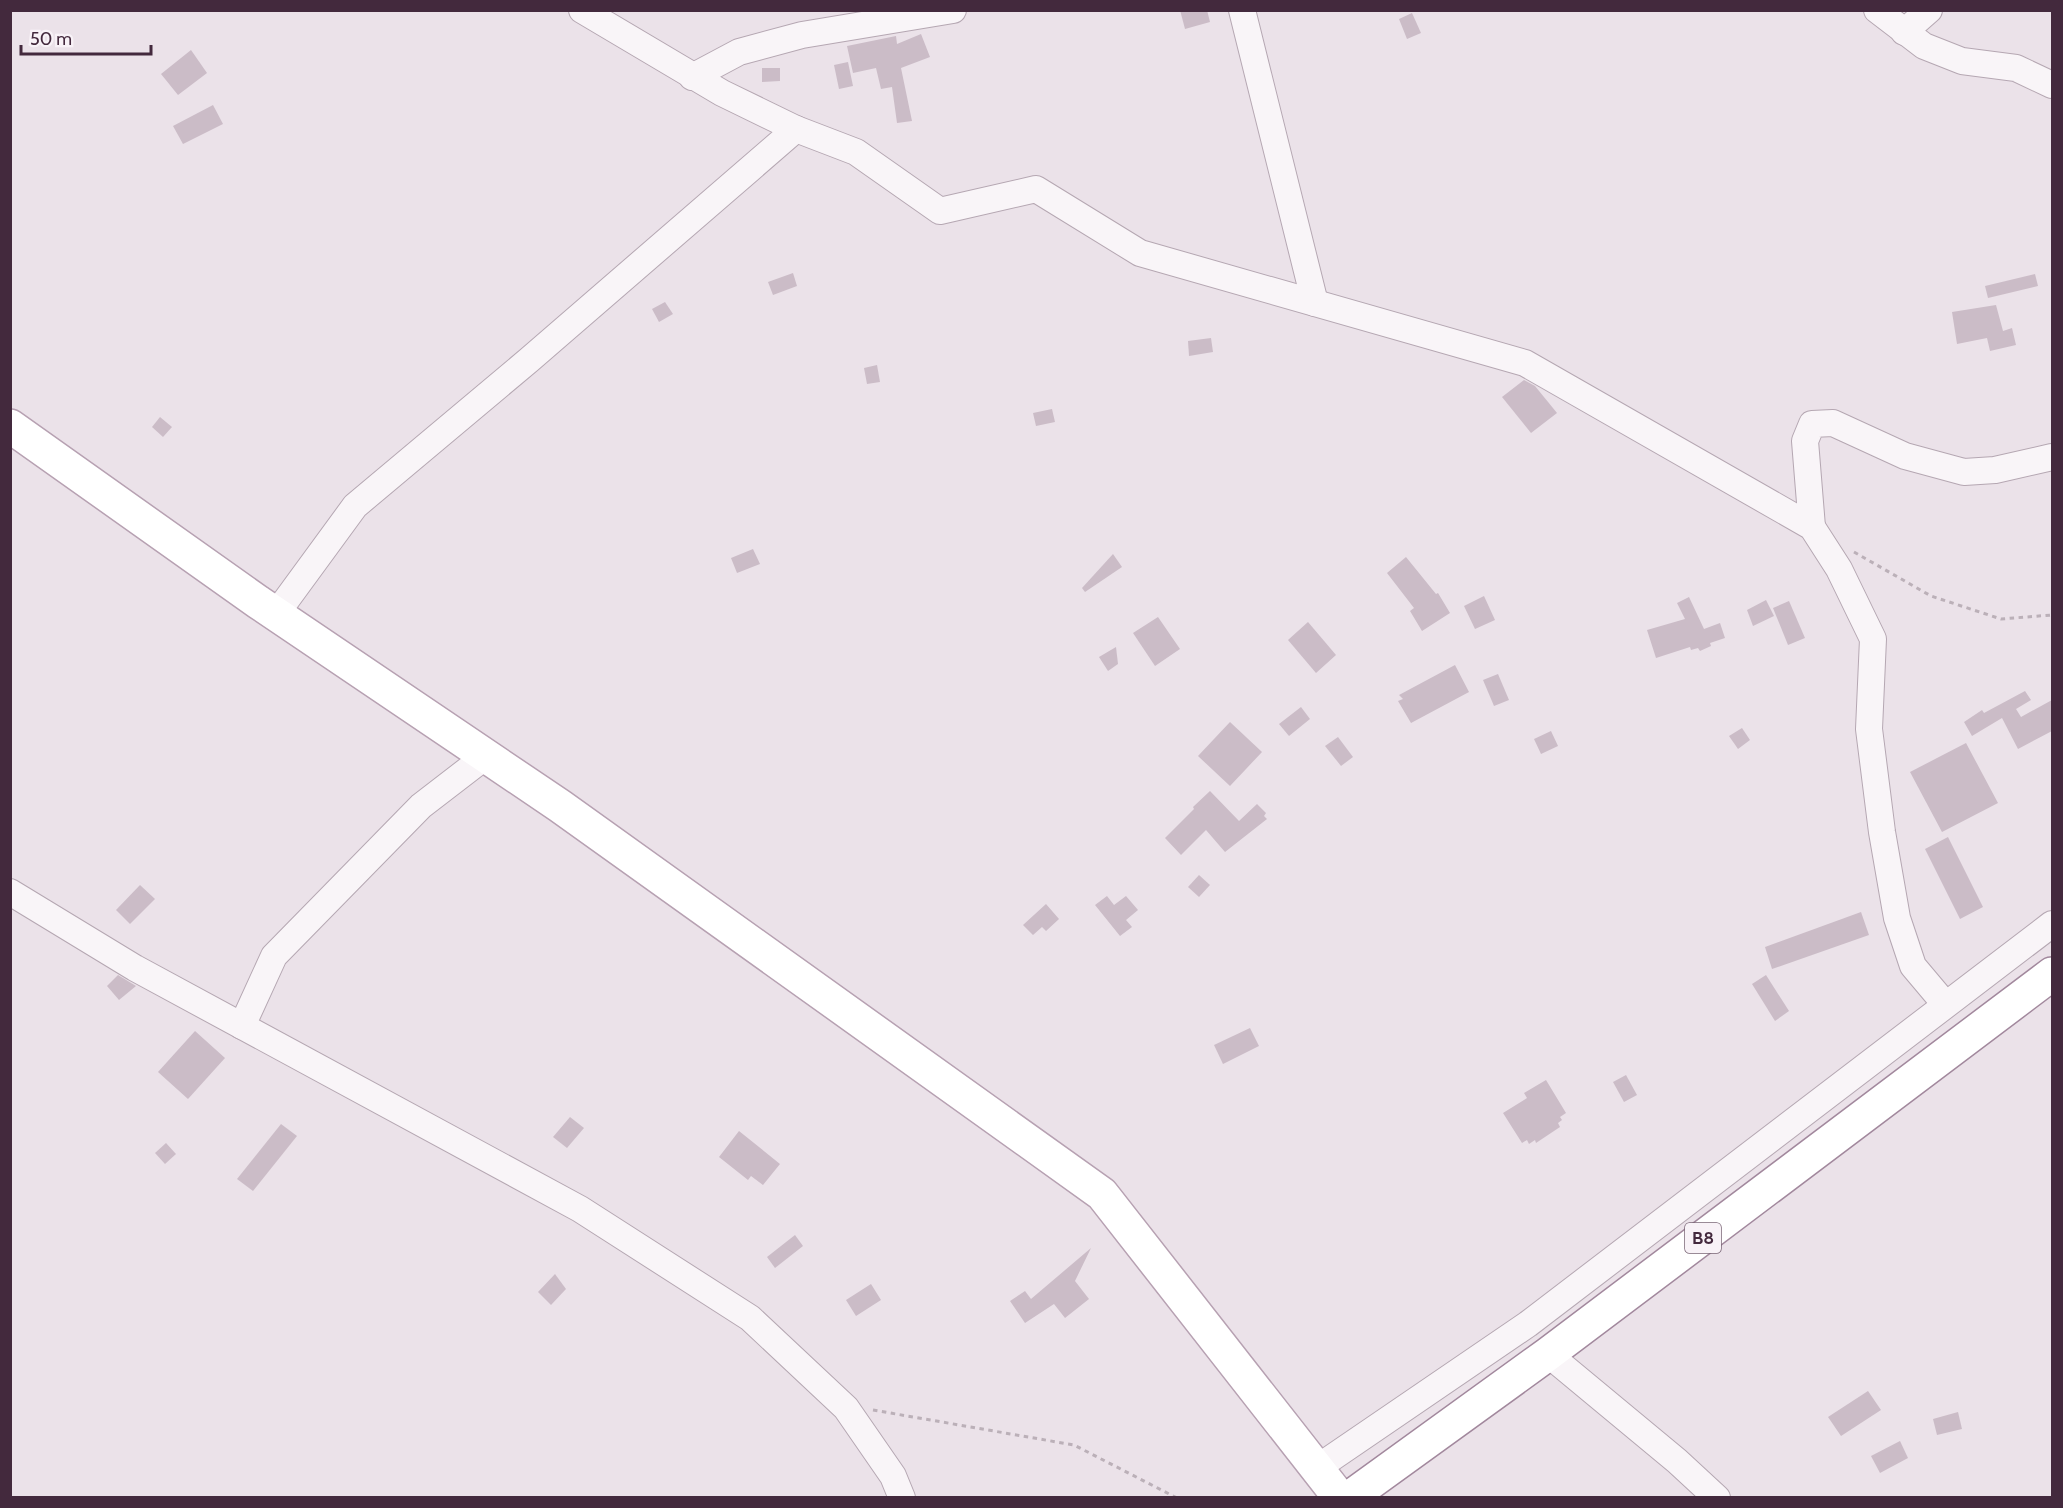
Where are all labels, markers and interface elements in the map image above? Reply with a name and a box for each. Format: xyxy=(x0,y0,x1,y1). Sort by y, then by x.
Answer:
scale bar xyxy=(21,18,152,56)
text: 50 m xyxy=(30,28,72,50)
road number: B8 xyxy=(1685,1223,1721,1253)

